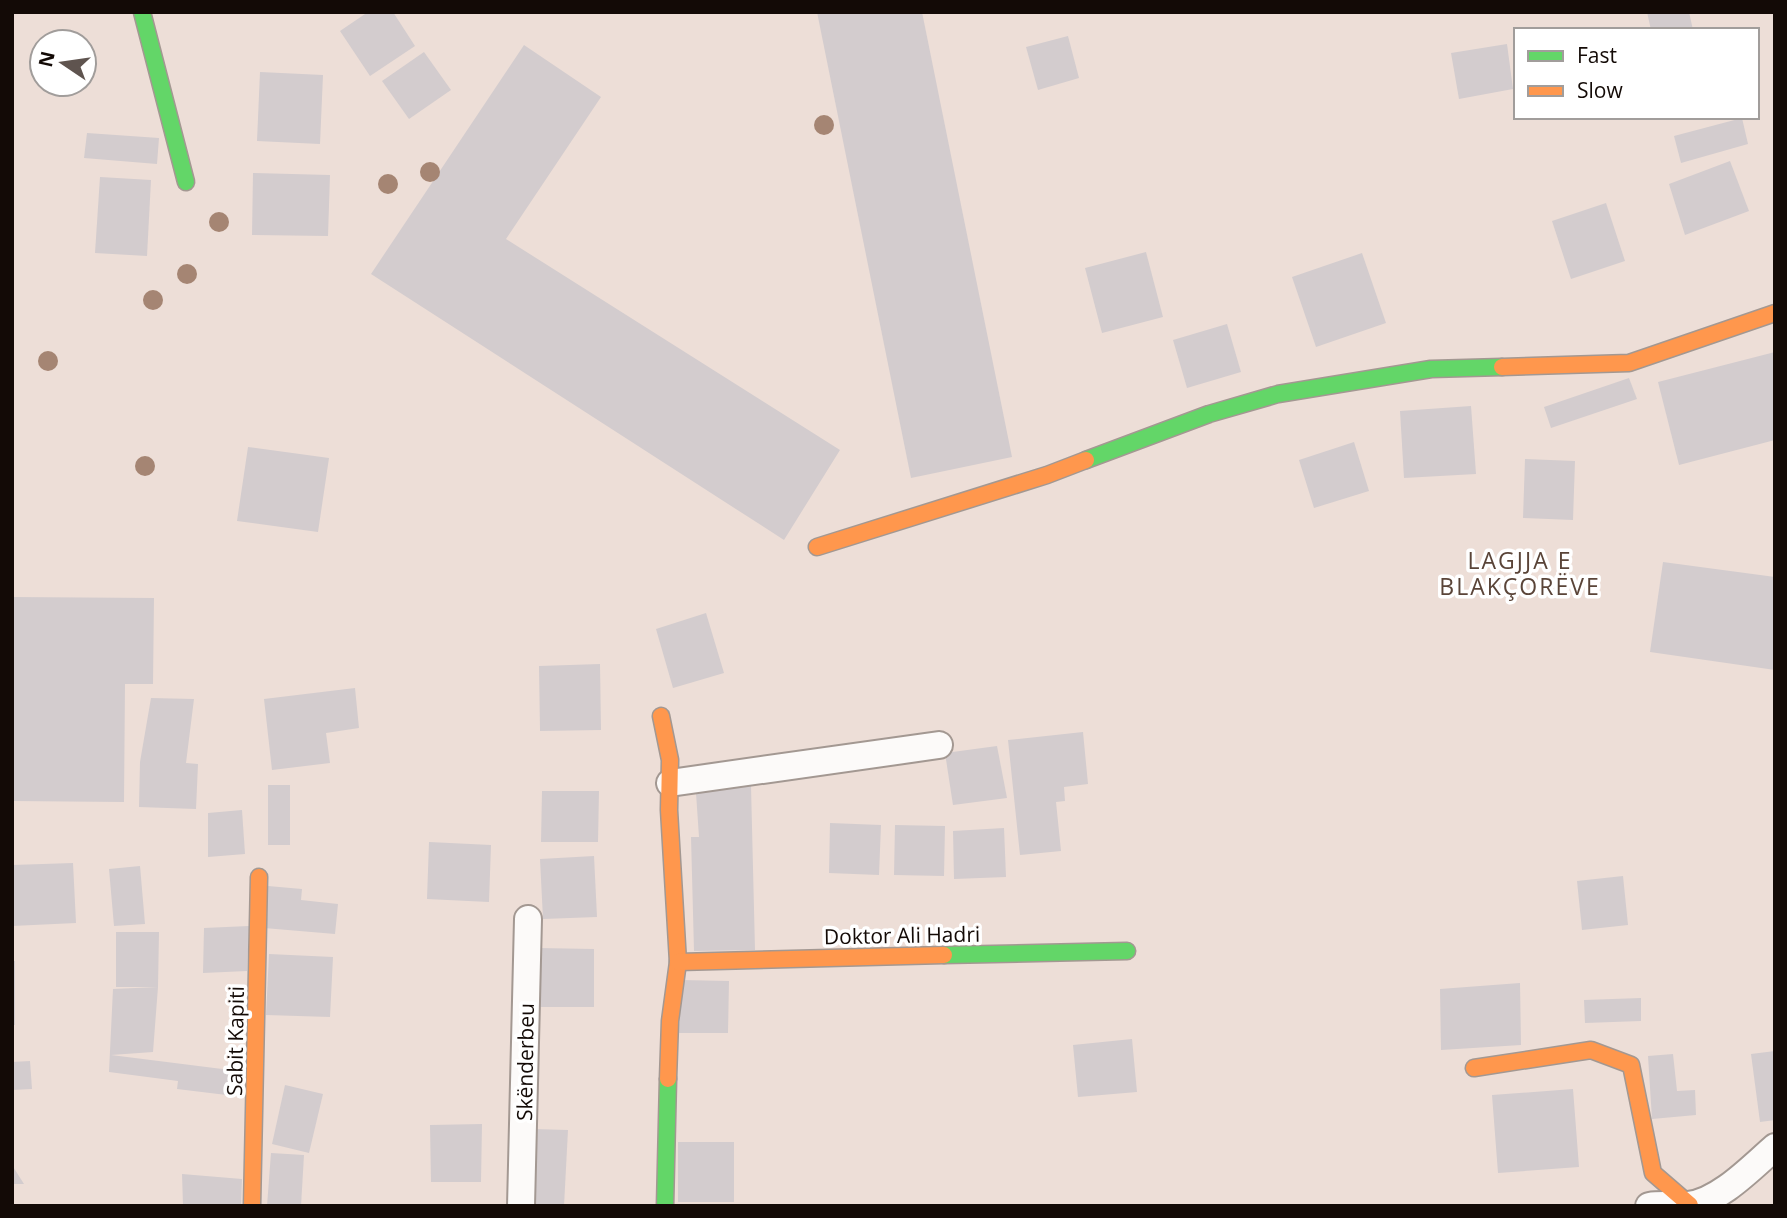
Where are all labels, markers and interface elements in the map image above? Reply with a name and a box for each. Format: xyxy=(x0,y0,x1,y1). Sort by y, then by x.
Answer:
north arrow xyxy=(28,28,98,98)
legend xyxy=(1514,28,1759,119)
text: Fast xyxy=(1577,41,1617,69)
text: N xyxy=(32,49,61,70)
text: Slow xyxy=(1577,76,1623,104)
district label: LAGJJA E BLAKÇORËVE xyxy=(1439,544,1601,602)
street label: Doktor Ali Hadri xyxy=(824,920,980,950)
street label: Sabit Kapiti xyxy=(220,986,250,1096)
street label: Skënderbeu xyxy=(510,1003,540,1121)

